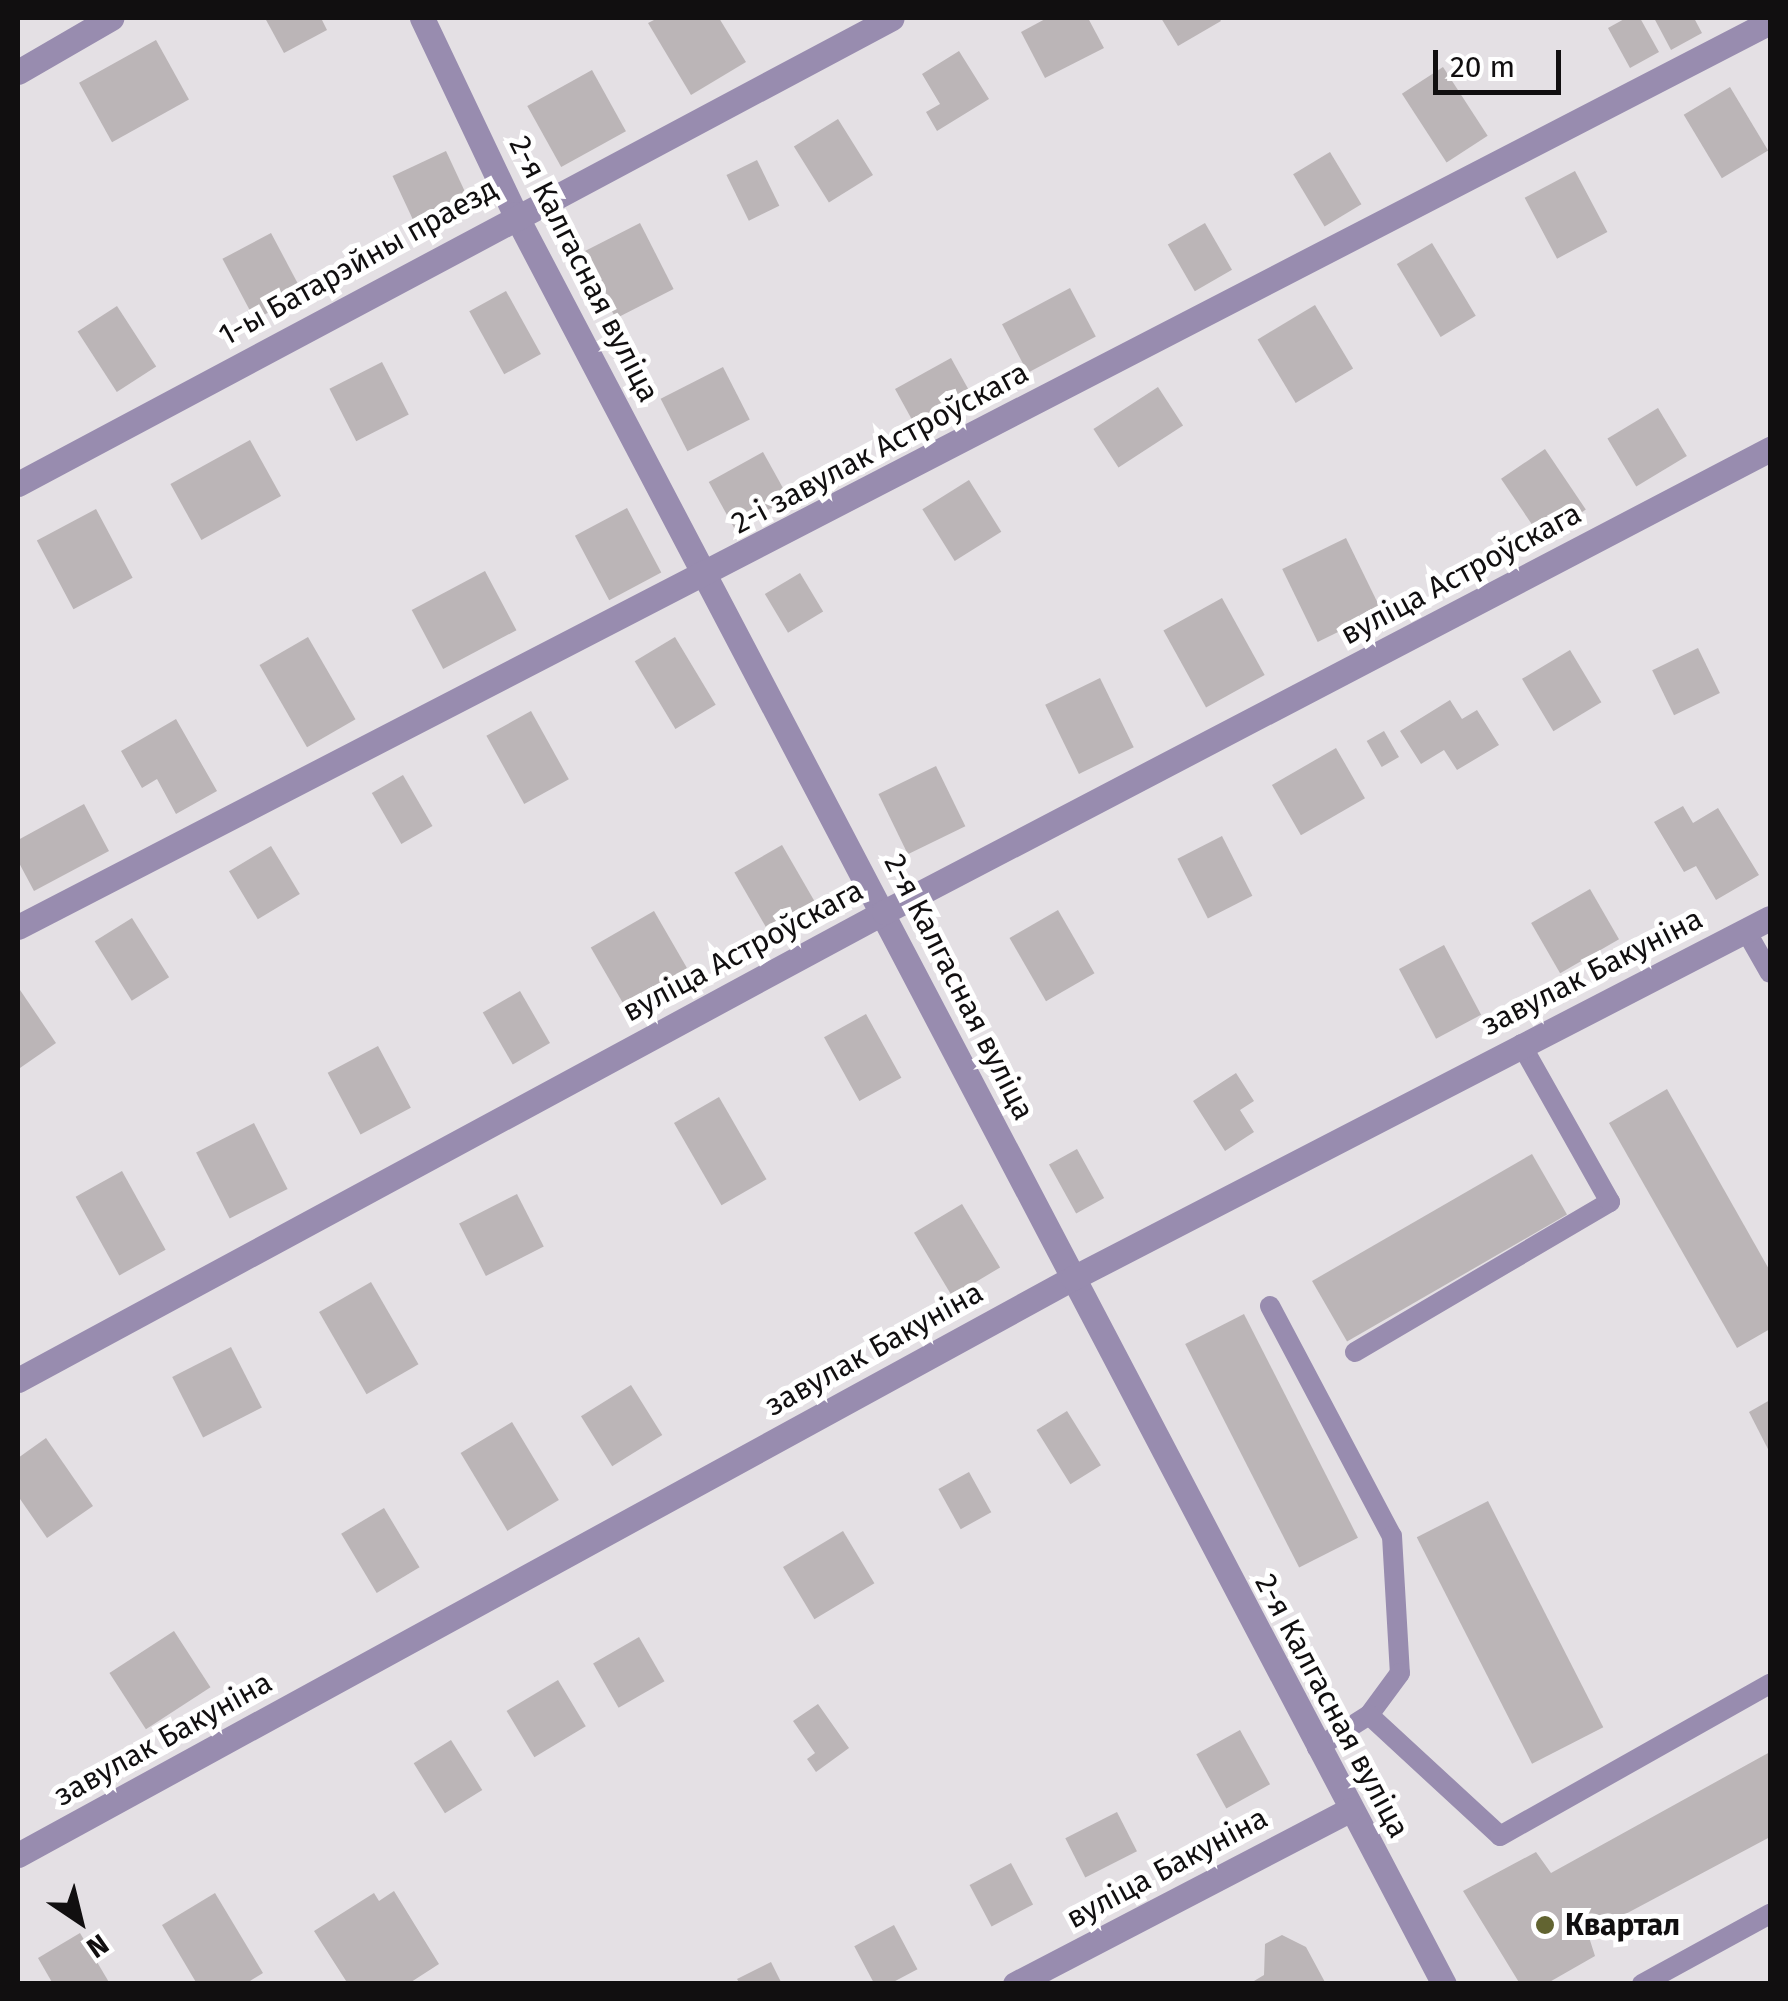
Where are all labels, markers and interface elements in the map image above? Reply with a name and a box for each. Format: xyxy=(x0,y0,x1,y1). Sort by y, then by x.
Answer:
scale bar xyxy=(1438,30,1566,92)
text: 20 m xyxy=(1450,49,1515,85)
street label: 2-я Калгасная вуліца xyxy=(501,130,667,408)
street label: 1-ы Батарэйны праезд xyxy=(213,170,503,354)
street label: 2-і завулак Астроўскага xyxy=(725,354,1035,542)
street label: вуліца Астроўскага xyxy=(1335,495,1587,653)
street label: 2-я Калгасная вуліца xyxy=(876,848,1042,1126)
street label: вуліца Астроўскага xyxy=(617,872,869,1030)
street label: завулак Бакуніна xyxy=(1475,901,1709,1043)
street label: завулак Бакуніна xyxy=(759,1274,989,1424)
street label: 2-я Калгасная вуліца xyxy=(1247,1568,1417,1844)
street label: завулак Бакуніна xyxy=(48,1664,278,1814)
street label: вуліца Бакуніна xyxy=(1060,1800,1274,1936)
north arrow xyxy=(30,1871,130,1971)
place label: Квартал xyxy=(1565,1907,1680,1943)
marker: Квартал xyxy=(1534,1914,1556,1936)
text: N xyxy=(80,1927,115,1965)

